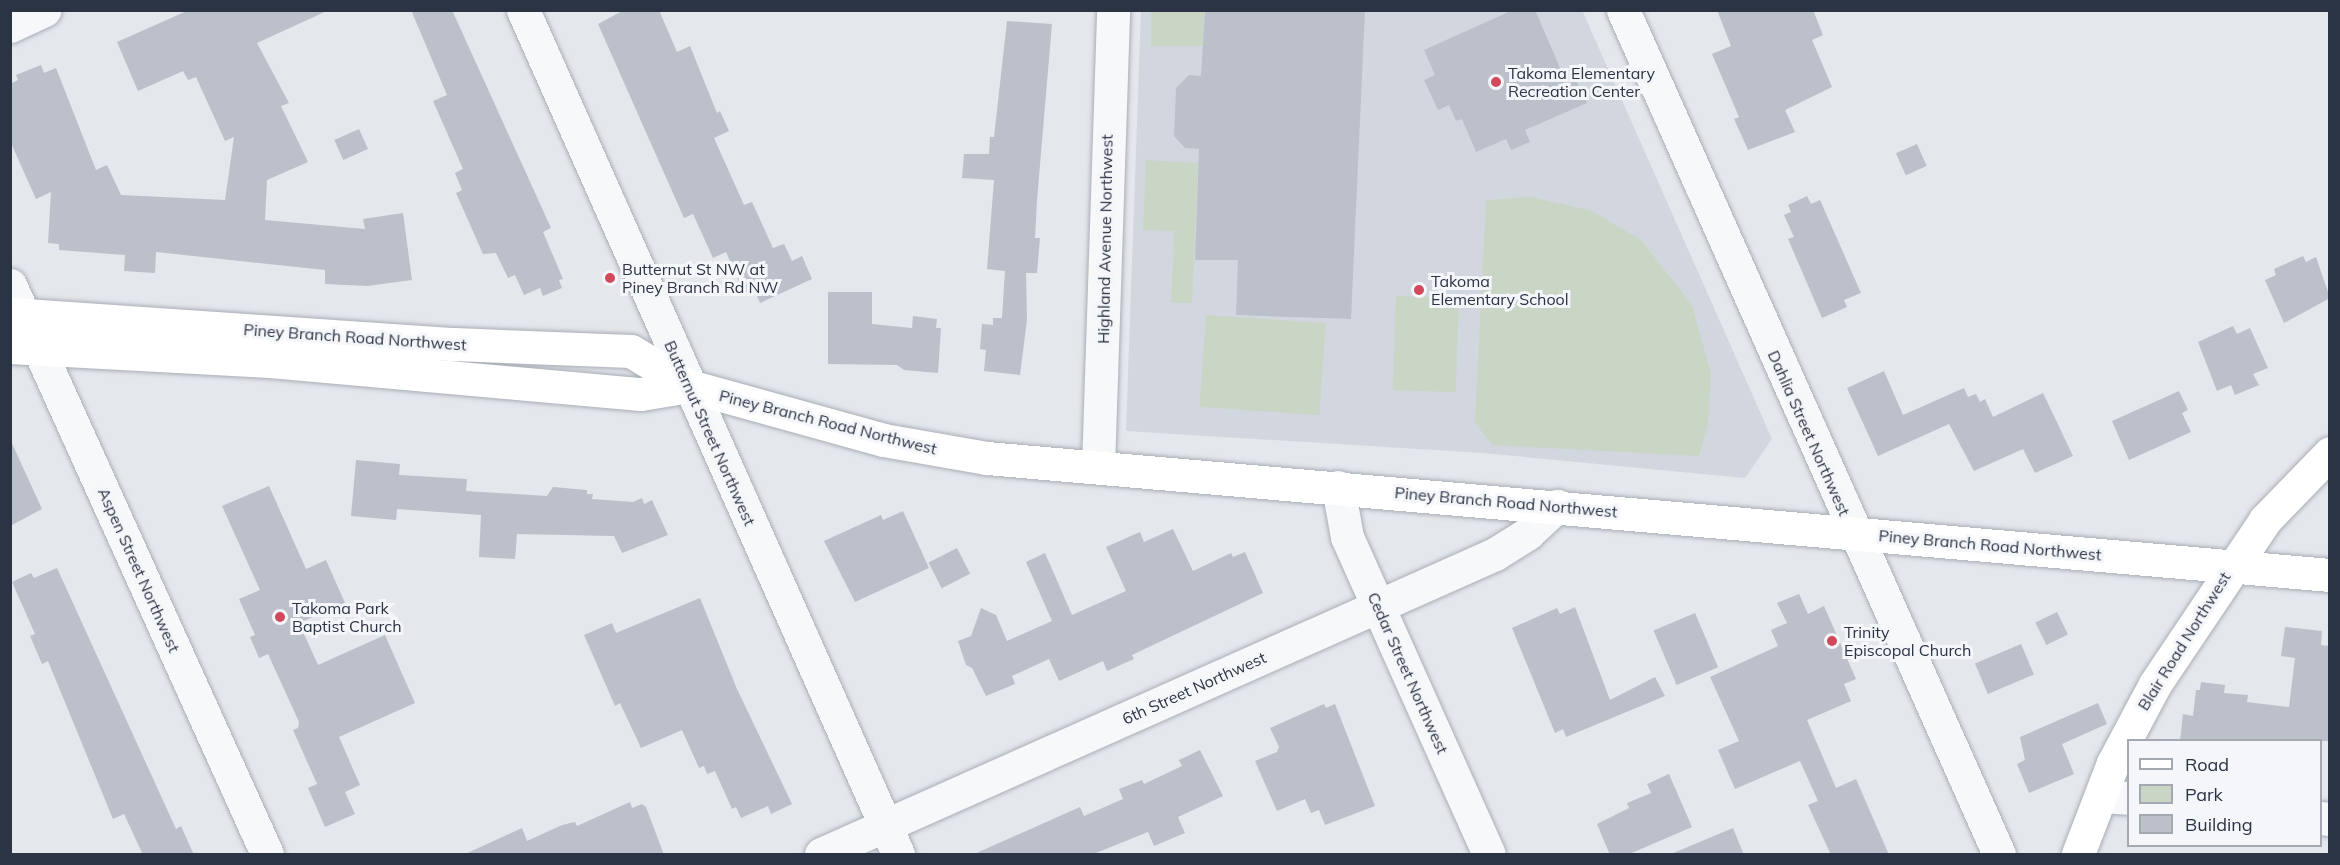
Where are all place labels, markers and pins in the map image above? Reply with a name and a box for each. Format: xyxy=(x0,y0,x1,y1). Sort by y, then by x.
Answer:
place label: Takoma Elementary Recreation Center xyxy=(1508,63,1655,101)
marker: Takoma Elementary Recreation Center xyxy=(1489,75,1503,89)
place label: Butternut St NW at Piney Branch Rd NW xyxy=(622,259,778,297)
marker: Butternut St NW at Piney Branch Rd NW xyxy=(603,271,617,285)
place label: Takoma Elementary School xyxy=(1431,271,1569,309)
marker: Takoma Elementary School xyxy=(1412,283,1426,297)
place label: Takoma Park Baptist Church xyxy=(292,598,402,636)
marker: Takoma Park Baptist Church xyxy=(273,610,287,624)
place label: Trinity Episcopal Church xyxy=(1844,622,1971,660)
marker: Trinity Episcopal Church xyxy=(1825,634,1839,648)

